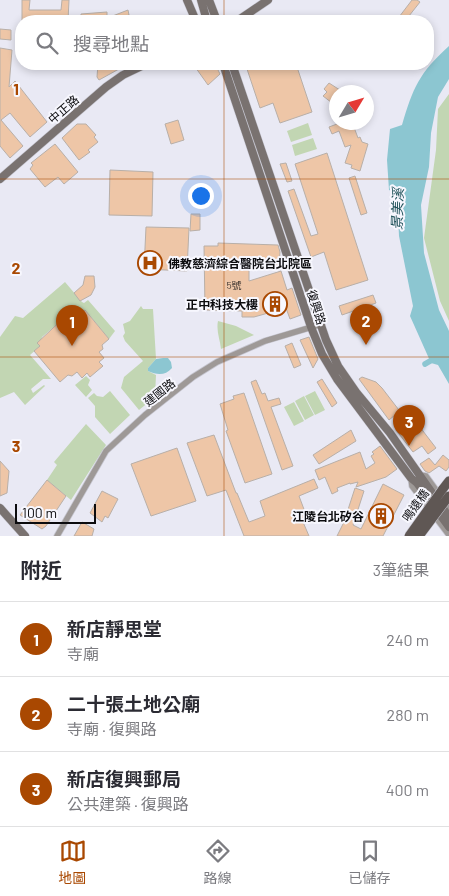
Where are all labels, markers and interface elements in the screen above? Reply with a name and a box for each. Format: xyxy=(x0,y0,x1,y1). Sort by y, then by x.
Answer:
search box xyxy=(15,15,434,70)
icon: search xyxy=(33,29,61,57)
text: 搜尋地點 xyxy=(73,32,149,55)
text: 1 xyxy=(13,79,19,98)
north arrow xyxy=(329,85,374,130)
street label: 中正路 xyxy=(45,92,81,126)
your location xyxy=(188,183,214,209)
water label: 景美溪 xyxy=(388,186,406,230)
hospital icon: 佛教慈濟綜合醫院台北院區 xyxy=(137,250,163,276)
place label: 佛教慈濟綜合醫院台北院區 xyxy=(168,256,312,270)
text: 2 xyxy=(12,258,21,277)
house number: 5號 xyxy=(226,279,242,291)
street label: 復興路 xyxy=(305,288,329,326)
building icon: 正中科技大樓 xyxy=(262,291,288,317)
place label: 正中科技大樓 xyxy=(186,297,258,311)
pin: 2 xyxy=(350,304,382,345)
pin: 1 xyxy=(56,305,88,346)
street label: 建國路 xyxy=(141,375,177,409)
pin: 3 xyxy=(393,405,425,446)
text: 3 xyxy=(12,436,20,455)
street label: 鳴遠橋 xyxy=(399,486,431,524)
scale bar xyxy=(15,501,96,524)
building icon: 江陵台北矽谷 xyxy=(368,503,394,529)
text: 100 m xyxy=(22,504,57,521)
place label: 江陵台北矽谷 xyxy=(292,509,364,523)
text: 附近 xyxy=(20,557,62,582)
text: 3筆結果 xyxy=(373,560,429,579)
text: 新店靜思堂 xyxy=(67,617,162,640)
text: 1 xyxy=(33,630,39,649)
text: 240 m xyxy=(386,630,429,649)
text: 寺廟 xyxy=(67,644,99,663)
text: 二十張土地公廟 xyxy=(67,692,200,715)
text: 2 xyxy=(32,705,40,724)
text: 280 m xyxy=(387,705,429,724)
text: 寺廟 · 復興路 xyxy=(67,719,157,738)
text: 新店復興郵局 xyxy=(67,767,181,790)
text: 3 xyxy=(32,780,40,799)
text: 400 m xyxy=(386,780,429,799)
text: 公共建築 · 復興路 xyxy=(67,794,189,813)
tab: 地圖 xyxy=(59,837,87,887)
tab: 路線 xyxy=(204,837,232,887)
tab: 已儲存 xyxy=(349,837,391,887)

